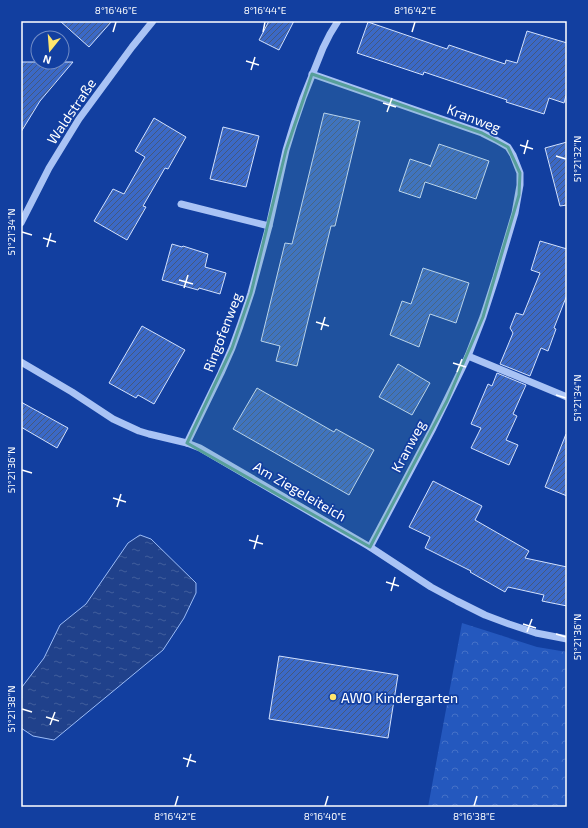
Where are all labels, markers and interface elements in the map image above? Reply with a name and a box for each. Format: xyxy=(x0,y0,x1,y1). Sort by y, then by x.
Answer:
text: 8°16'46"E xyxy=(95,4,138,16)
text: 8°16'44"E xyxy=(244,4,287,16)
text: 8°16'42"E xyxy=(394,4,436,16)
north arrow xyxy=(30,30,70,70)
text: N xyxy=(41,53,53,67)
street label: Waldstraße xyxy=(43,75,99,147)
street label: Kranweg xyxy=(445,100,504,136)
text: 51°21'32"N xyxy=(571,136,583,182)
text: 51°21'34"N xyxy=(5,209,17,255)
street label: Ringofenweg xyxy=(199,290,245,374)
text: 51°21'34"N xyxy=(571,375,583,421)
street label: Kranweg xyxy=(387,417,429,475)
text: 51°21'36"N xyxy=(5,447,17,493)
street label: Am Ziegeleiteich xyxy=(250,457,350,525)
text: 51°21'36"N xyxy=(571,614,583,660)
text: 51°21'38"N xyxy=(5,686,17,732)
place label: AWO Kindergarten xyxy=(341,689,458,706)
marker: AWO Kindergarten xyxy=(328,692,338,702)
text: 8°16'42"E xyxy=(154,810,196,822)
text: 8°16'40"E xyxy=(304,810,347,822)
text: 8°16'38"E xyxy=(453,810,496,822)

